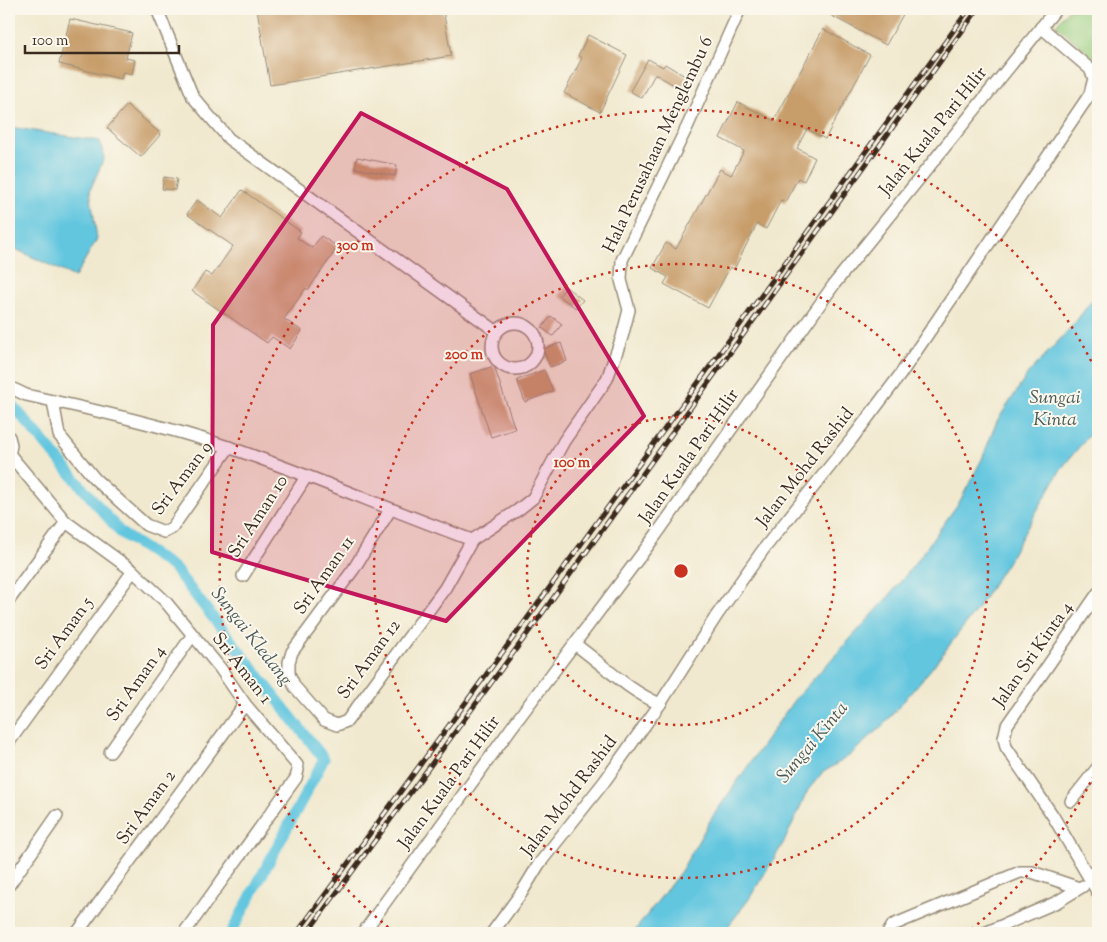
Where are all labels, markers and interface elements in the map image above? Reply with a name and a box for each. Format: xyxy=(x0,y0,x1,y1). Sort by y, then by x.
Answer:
scale bar xyxy=(25,22,179,54)
text: 100 m xyxy=(32,31,69,52)
street label: Hala Perusahaan Menglembu 6 xyxy=(597,32,721,258)
street label: Jalan Kuala Pari Hilir xyxy=(873,62,994,203)
text: 300 m xyxy=(336,236,374,257)
text: 200 m xyxy=(445,345,484,366)
street label: Jalan Kuala Pari Hilir xyxy=(633,384,746,531)
water label: Sungai Kinta xyxy=(1029,385,1081,434)
street label: Jalan Mohd Rashid xyxy=(750,403,861,534)
street label: Sri Aman 9 xyxy=(146,436,220,522)
text: 100 m xyxy=(554,453,591,474)
street label: Sri Aman 10 xyxy=(222,470,296,564)
street label: Sri Aman 11 xyxy=(288,531,362,621)
centre of rings xyxy=(672,562,690,580)
water label: Sungai Kledang xyxy=(204,582,298,692)
street label: Sri Aman 5 xyxy=(30,592,100,676)
street label: Jalan Sri Kinta 4 xyxy=(987,597,1080,714)
street label: Sri Aman 12 xyxy=(332,614,408,705)
street label: Sri Aman 1 xyxy=(205,628,277,710)
street label: Sri Aman 4 xyxy=(101,641,173,727)
water label: Sungai Kinta xyxy=(771,696,855,790)
street label: Jalan Kuala Pari Hilir xyxy=(392,711,507,856)
street label: Jalan Mohd Rashid xyxy=(515,731,624,864)
street label: Sri Aman 2 xyxy=(111,765,183,851)

